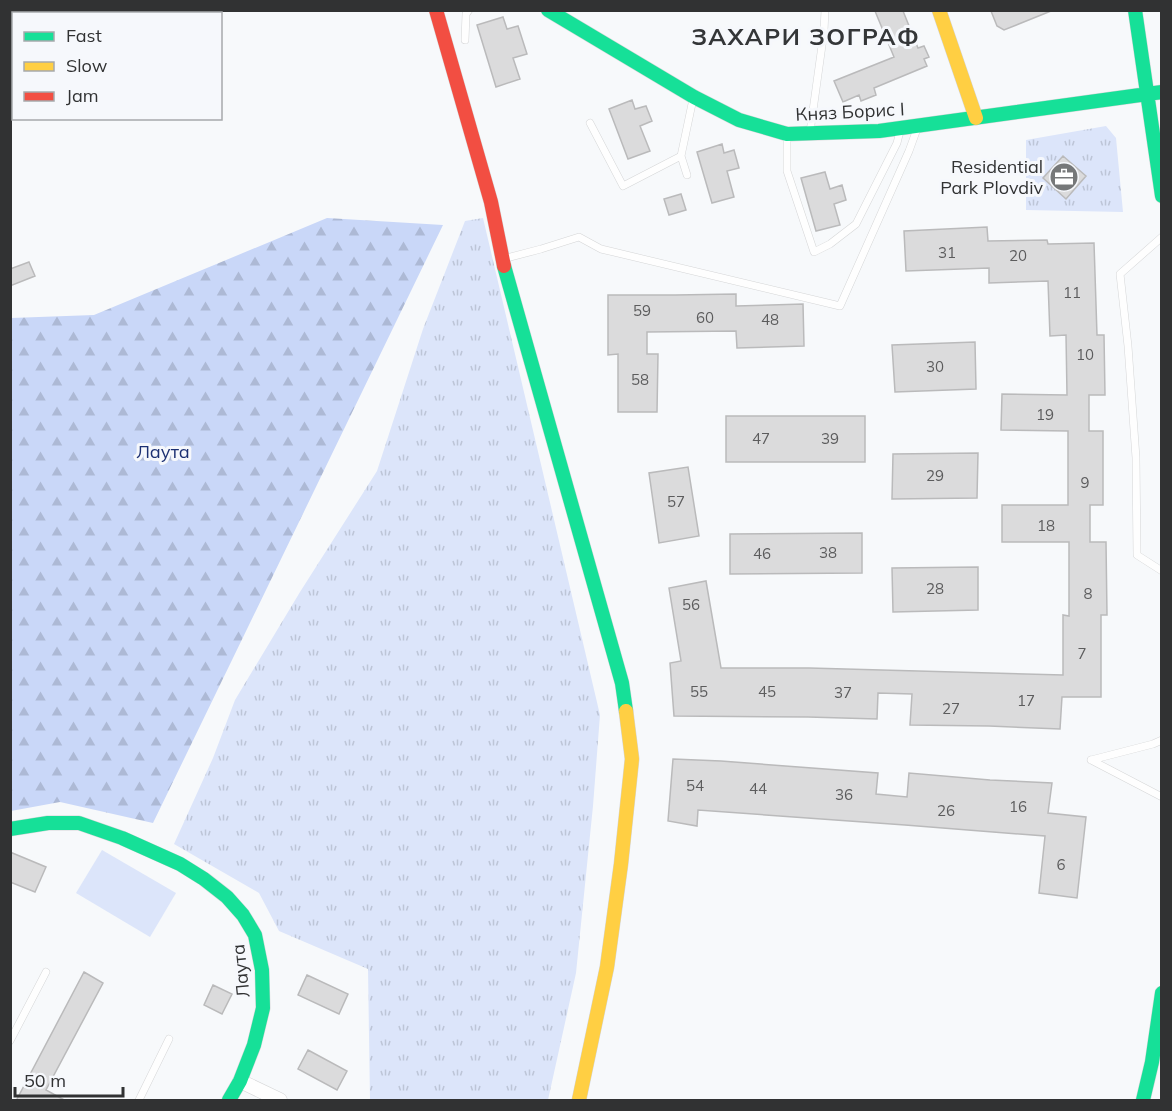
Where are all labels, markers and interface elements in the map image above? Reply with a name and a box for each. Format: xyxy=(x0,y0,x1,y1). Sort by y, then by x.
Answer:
legend xyxy=(12,12,222,120)
district label: ЗАХАРИ ЗОГРАФ xyxy=(692,21,920,51)
text: Fast xyxy=(66,24,102,47)
text: Slow xyxy=(66,54,108,77)
text: Jam xyxy=(66,84,99,107)
street label: Княз Борис I xyxy=(795,97,905,126)
place label: Residential Park Plovdiv xyxy=(940,155,1043,199)
office icon: Residential Park Plovdiv xyxy=(1048,161,1080,193)
house number: 31 xyxy=(938,243,956,262)
house number: 20 xyxy=(1009,246,1027,265)
house number: 11 xyxy=(1063,283,1081,302)
house number: 59 xyxy=(633,301,651,320)
house number: 60 xyxy=(696,308,714,327)
house number: 48 xyxy=(761,310,779,329)
house number: 10 xyxy=(1076,345,1094,364)
house number: 30 xyxy=(926,357,944,376)
house number: 58 xyxy=(631,370,649,389)
house number: 19 xyxy=(1036,405,1054,424)
house number: 47 xyxy=(752,429,770,448)
house number: 39 xyxy=(821,429,839,448)
park label: Лаута xyxy=(136,440,190,463)
house number: 29 xyxy=(926,466,944,485)
house number: 9 xyxy=(1080,473,1090,492)
house number: 57 xyxy=(667,492,685,511)
house number: 18 xyxy=(1037,516,1055,535)
house number: 38 xyxy=(819,543,837,562)
house number: 46 xyxy=(753,544,771,563)
house number: 28 xyxy=(926,579,944,598)
house number: 8 xyxy=(1083,584,1093,603)
house number: 56 xyxy=(682,595,700,614)
house number: 7 xyxy=(1077,644,1087,663)
house number: 55 xyxy=(690,682,708,701)
house number: 45 xyxy=(758,682,776,701)
house number: 37 xyxy=(834,683,852,702)
house number: 17 xyxy=(1017,691,1035,710)
house number: 27 xyxy=(942,699,960,718)
house number: 54 xyxy=(686,776,704,795)
house number: 44 xyxy=(749,779,767,798)
house number: 36 xyxy=(835,785,853,804)
house number: 16 xyxy=(1009,797,1027,816)
house number: 26 xyxy=(937,801,955,820)
house number: 6 xyxy=(1056,855,1066,874)
street label: Лаута xyxy=(226,943,255,999)
scale bar xyxy=(15,1060,123,1098)
text: 50 m xyxy=(24,1069,66,1092)

